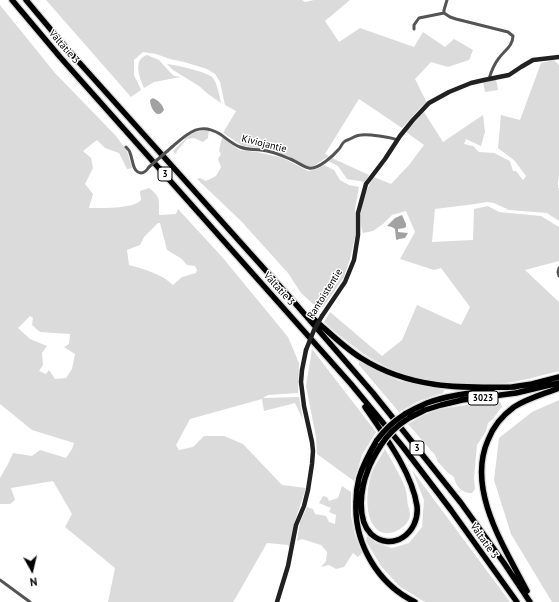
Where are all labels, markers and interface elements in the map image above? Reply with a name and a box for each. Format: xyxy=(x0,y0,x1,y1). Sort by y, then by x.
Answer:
street label: Valtatie 3 xyxy=(46,28,82,66)
street label: Kiviojantie xyxy=(240,133,288,155)
road number: 3 xyxy=(158,167,172,181)
street label: Rantoistentie xyxy=(305,267,345,321)
street label: Valtatie 3 xyxy=(261,270,297,308)
road number: 3023 xyxy=(468,391,498,405)
road number: 3 xyxy=(410,441,424,455)
street label: Valtatie 3 xyxy=(467,521,501,561)
north arrow xyxy=(12,550,52,590)
text: N xyxy=(29,574,38,589)

